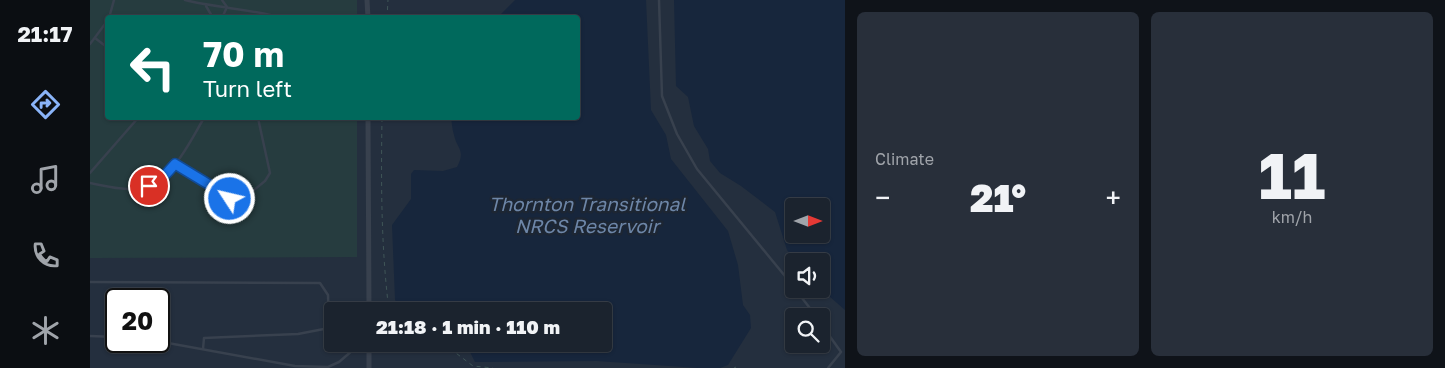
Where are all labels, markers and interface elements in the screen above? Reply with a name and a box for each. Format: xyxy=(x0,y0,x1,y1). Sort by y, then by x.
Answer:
text: 21:17 xyxy=(17,20,73,47)
text: 70 m xyxy=(203,33,284,75)
icon: left xyxy=(120,35,185,100)
text: Turn left xyxy=(203,75,292,102)
icon: directions xyxy=(28,87,63,122)
text: 11 xyxy=(1259,135,1325,213)
text: Climate xyxy=(875,149,934,169)
icon: music xyxy=(28,162,63,197)
pin xyxy=(128,165,170,207)
icon: arrive xyxy=(135,172,163,200)
position arrow xyxy=(203,172,255,224)
text: 21° xyxy=(970,175,1026,220)
text: − xyxy=(875,181,890,214)
text: + xyxy=(1106,181,1121,214)
water label: Thornton Transitional NRCS Reservoir xyxy=(489,192,686,237)
north arrow xyxy=(785,198,830,242)
map controls xyxy=(785,198,830,353)
text: km/h xyxy=(1272,207,1312,227)
icon: phone xyxy=(28,238,63,273)
button: sound xyxy=(785,253,830,298)
speed limit sign: 20 xyxy=(105,288,170,353)
button: search xyxy=(785,308,830,353)
icon: climate xyxy=(28,313,63,348)
text: 21:18 · 1 min · 110 m xyxy=(376,315,560,338)

